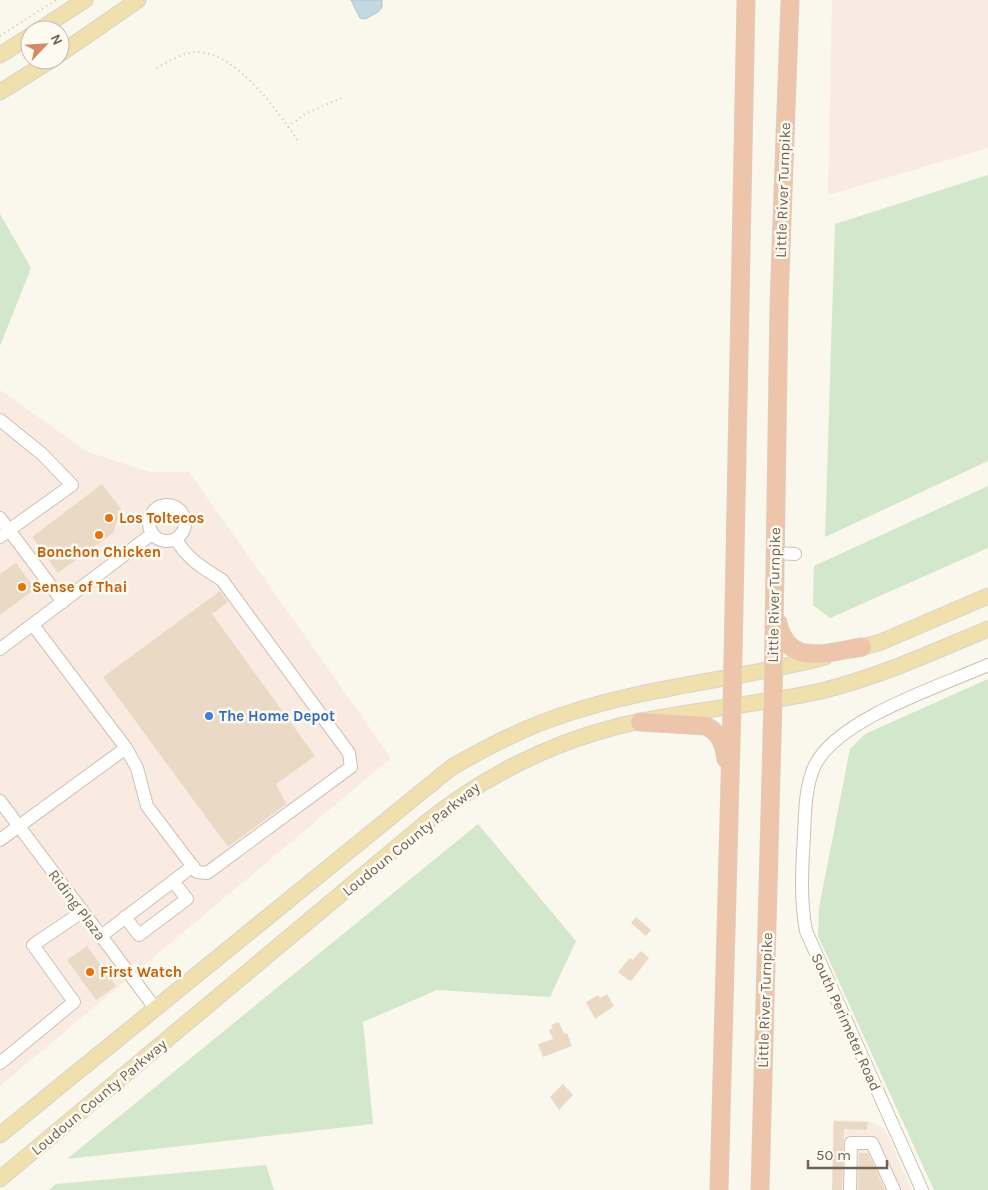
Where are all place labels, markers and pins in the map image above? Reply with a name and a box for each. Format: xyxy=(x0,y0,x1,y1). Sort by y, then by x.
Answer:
place label: Los Toltecos xyxy=(119,509,205,527)
marker: Los Toltecos xyxy=(103,512,115,524)
marker: Bonchon Chicken xyxy=(93,529,105,541)
place label: Bonchon Chicken xyxy=(37,543,161,561)
place label: Sense of Thai xyxy=(32,578,127,596)
marker: Sense of Thai xyxy=(16,581,28,593)
place label: The Home Depot xyxy=(219,707,335,725)
marker: The Home Depot xyxy=(203,710,215,722)
place label: First Watch xyxy=(100,963,182,981)
marker: First Watch xyxy=(84,966,96,978)

